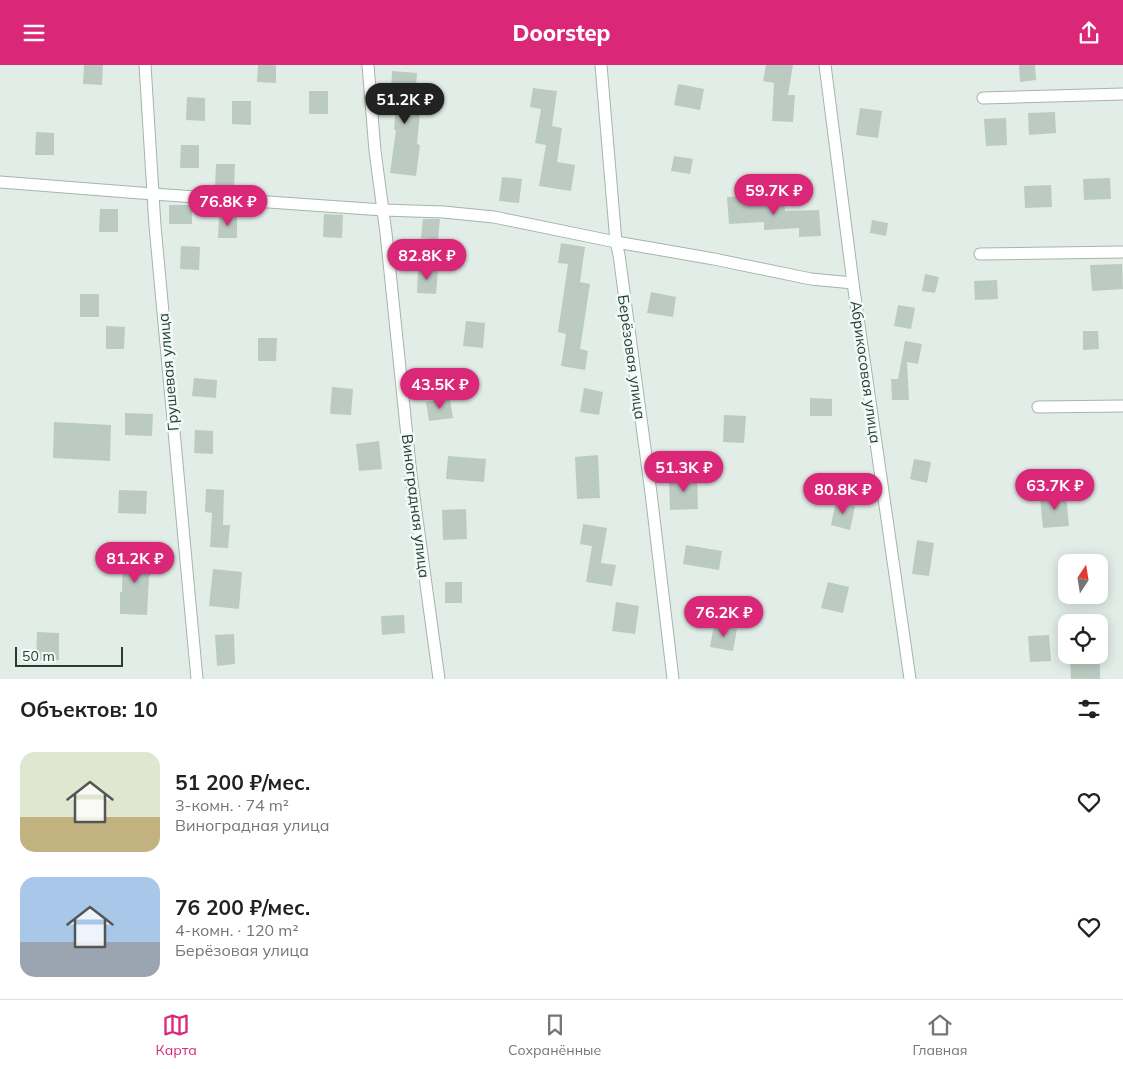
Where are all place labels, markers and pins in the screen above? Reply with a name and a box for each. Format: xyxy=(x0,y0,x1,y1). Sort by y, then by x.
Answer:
pin: 51.2K ₽ xyxy=(359,83,451,125)
pin: 59.7K ₽ xyxy=(728,173,820,216)
pin: 76.8K ₽ xyxy=(182,185,274,227)
pin: 82.8K ₽ xyxy=(381,239,473,281)
pin: 43.5K ₽ xyxy=(394,367,486,410)
pin: 51.3K ₽ xyxy=(638,451,730,493)
pin: 63.7K ₽ xyxy=(1009,469,1101,511)
pin: 80.8K ₽ xyxy=(797,473,889,515)
pin: 81.2K ₽ xyxy=(89,541,181,584)
pin: 76.2K ₽ xyxy=(678,595,770,638)

